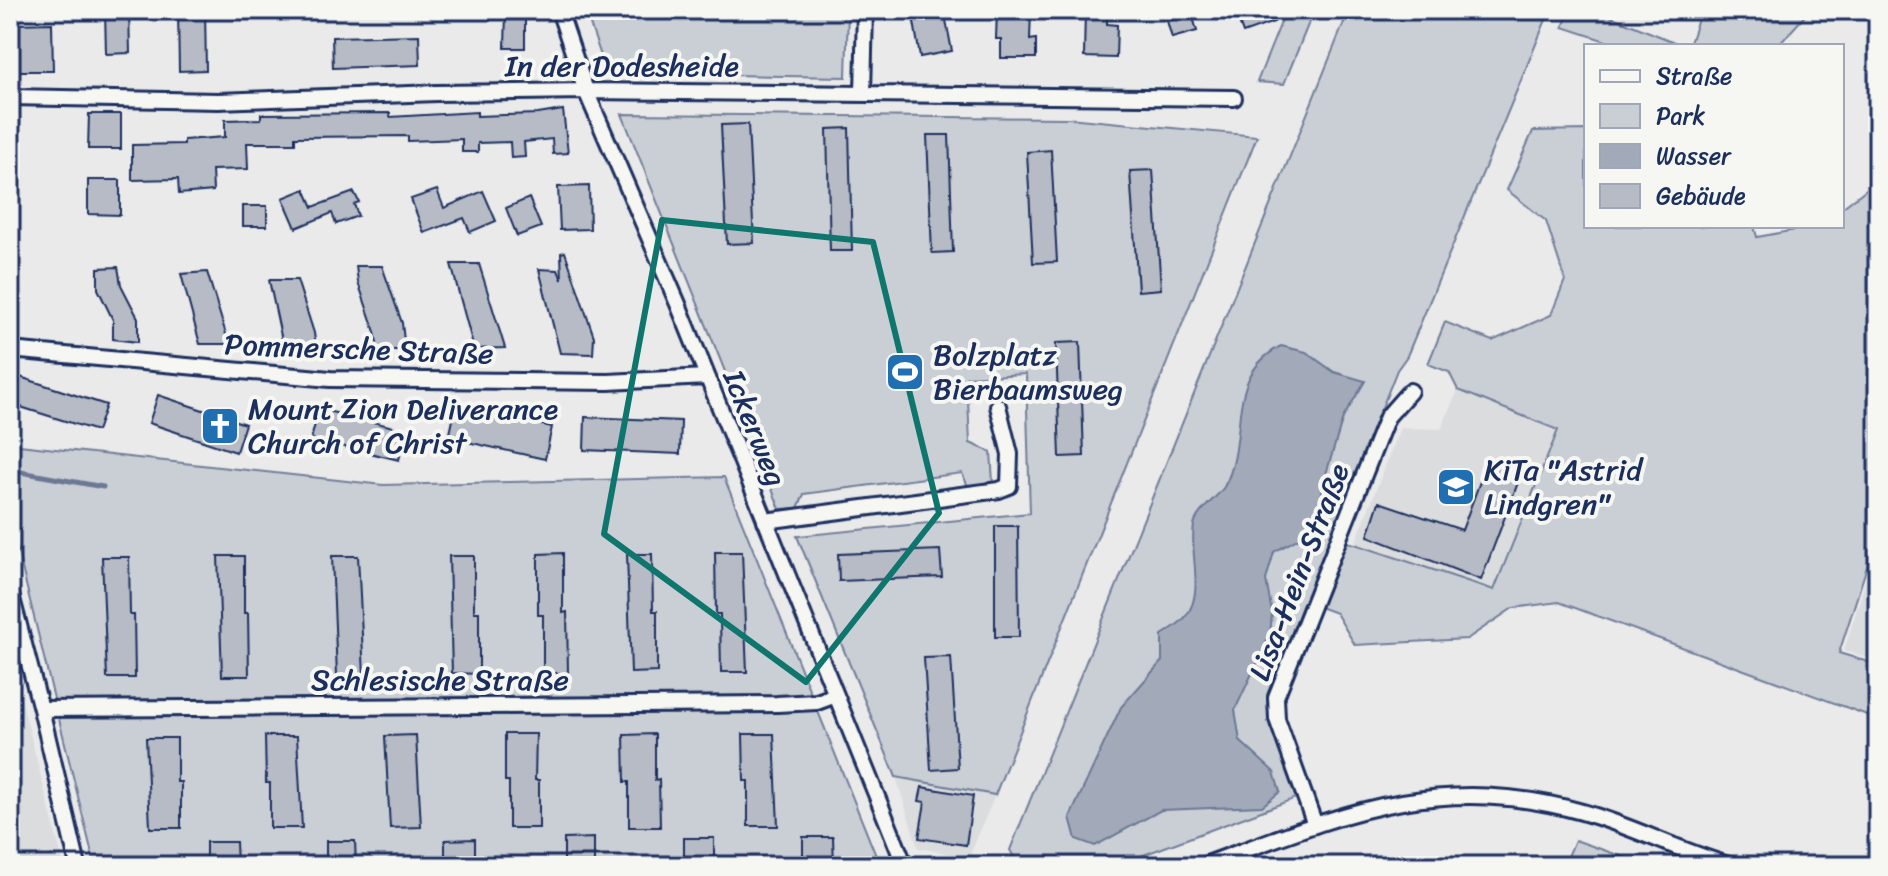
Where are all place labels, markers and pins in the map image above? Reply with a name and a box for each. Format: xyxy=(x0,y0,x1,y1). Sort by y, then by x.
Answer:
place label: Bolzplatz Bierbaumsweg xyxy=(933,328,1123,416)
sports icon: Bolzplatz Bierbaumsweg xyxy=(884,351,926,393)
place label: Mount Zion Deliverance Church of Christ xyxy=(248,382,558,470)
church icon: Mount Zion Deliverance Church of Christ xyxy=(199,405,241,447)
place label: KiTa "Astrid Lindgren" xyxy=(1484,443,1644,531)
school or university icon: KiTa "Astrid Lindgren" xyxy=(1435,466,1477,508)

